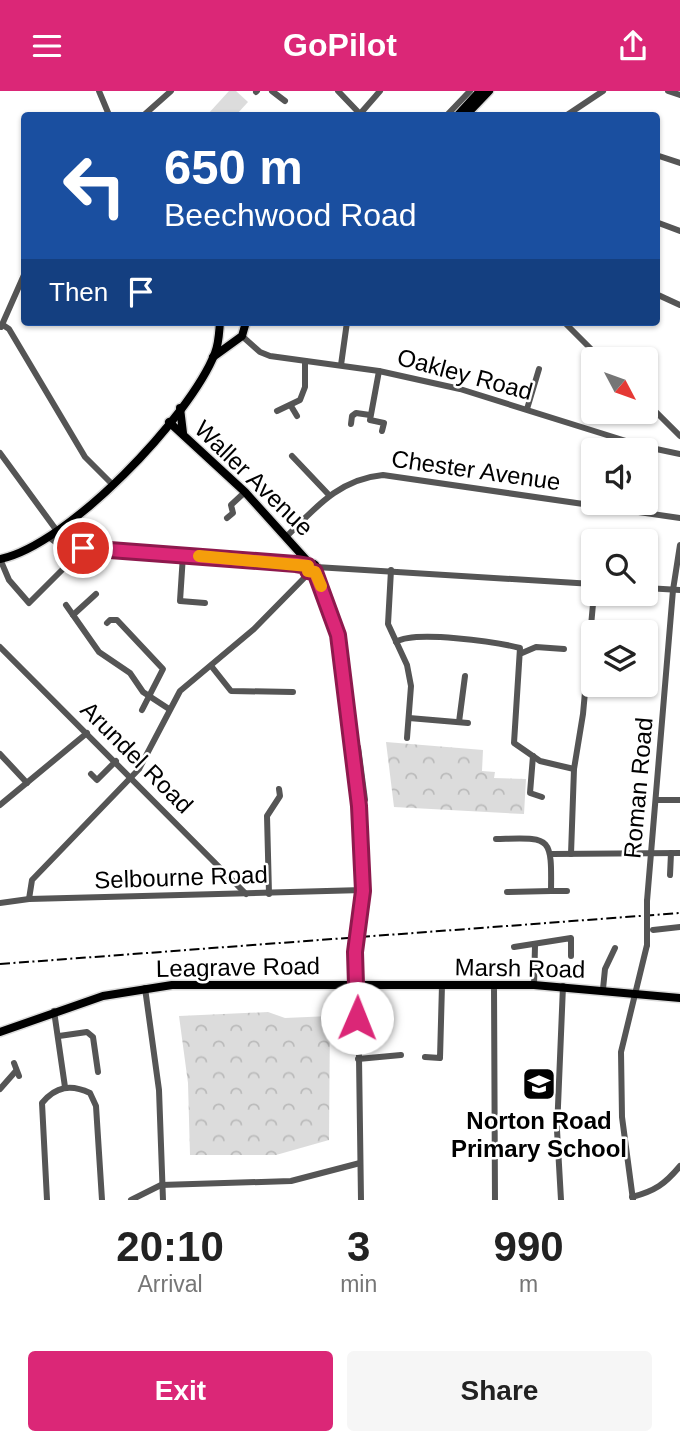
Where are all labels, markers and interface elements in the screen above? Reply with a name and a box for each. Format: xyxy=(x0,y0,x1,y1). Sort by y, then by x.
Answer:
icon: menu xyxy=(28,27,66,65)
text: GoPilot xyxy=(283,27,397,63)
icon: share xyxy=(614,27,652,65)
icon: left xyxy=(49,140,140,231)
text: 650 m xyxy=(164,140,303,194)
text: Beechwood Road xyxy=(164,197,417,233)
icon: arrive xyxy=(122,273,160,311)
text: Then xyxy=(49,277,108,307)
street label: Oakley Road xyxy=(394,343,536,405)
north arrow xyxy=(581,347,658,423)
map controls xyxy=(581,347,658,697)
street label: Waller Avenue xyxy=(189,415,319,541)
button: sound xyxy=(581,438,658,515)
street label: Chester Avenue xyxy=(390,445,562,495)
pin xyxy=(53,518,113,578)
icon: arrive xyxy=(64,529,102,567)
button: search xyxy=(581,529,658,606)
button: layers xyxy=(581,620,658,697)
street label: Arundel Road xyxy=(76,696,198,818)
street label: Roman Road xyxy=(618,716,658,860)
street label: Selbourne Road xyxy=(94,860,268,894)
street label: Leagrave Road xyxy=(156,952,320,982)
street label: Marsh Road xyxy=(454,953,586,983)
position arrow xyxy=(320,981,394,1055)
school or university icon: Norton Road Primary School xyxy=(520,1065,558,1103)
place label: Norton Road Primary School xyxy=(451,1107,627,1162)
text: 20:10 xyxy=(116,1223,224,1270)
text: 3 xyxy=(347,1223,370,1270)
text: 990 xyxy=(494,1223,564,1270)
text: Arrival xyxy=(137,1271,203,1297)
text: min xyxy=(340,1271,377,1297)
text: m xyxy=(519,1271,538,1297)
button: Exit xyxy=(28,1351,333,1431)
button: Share xyxy=(347,1351,652,1431)

